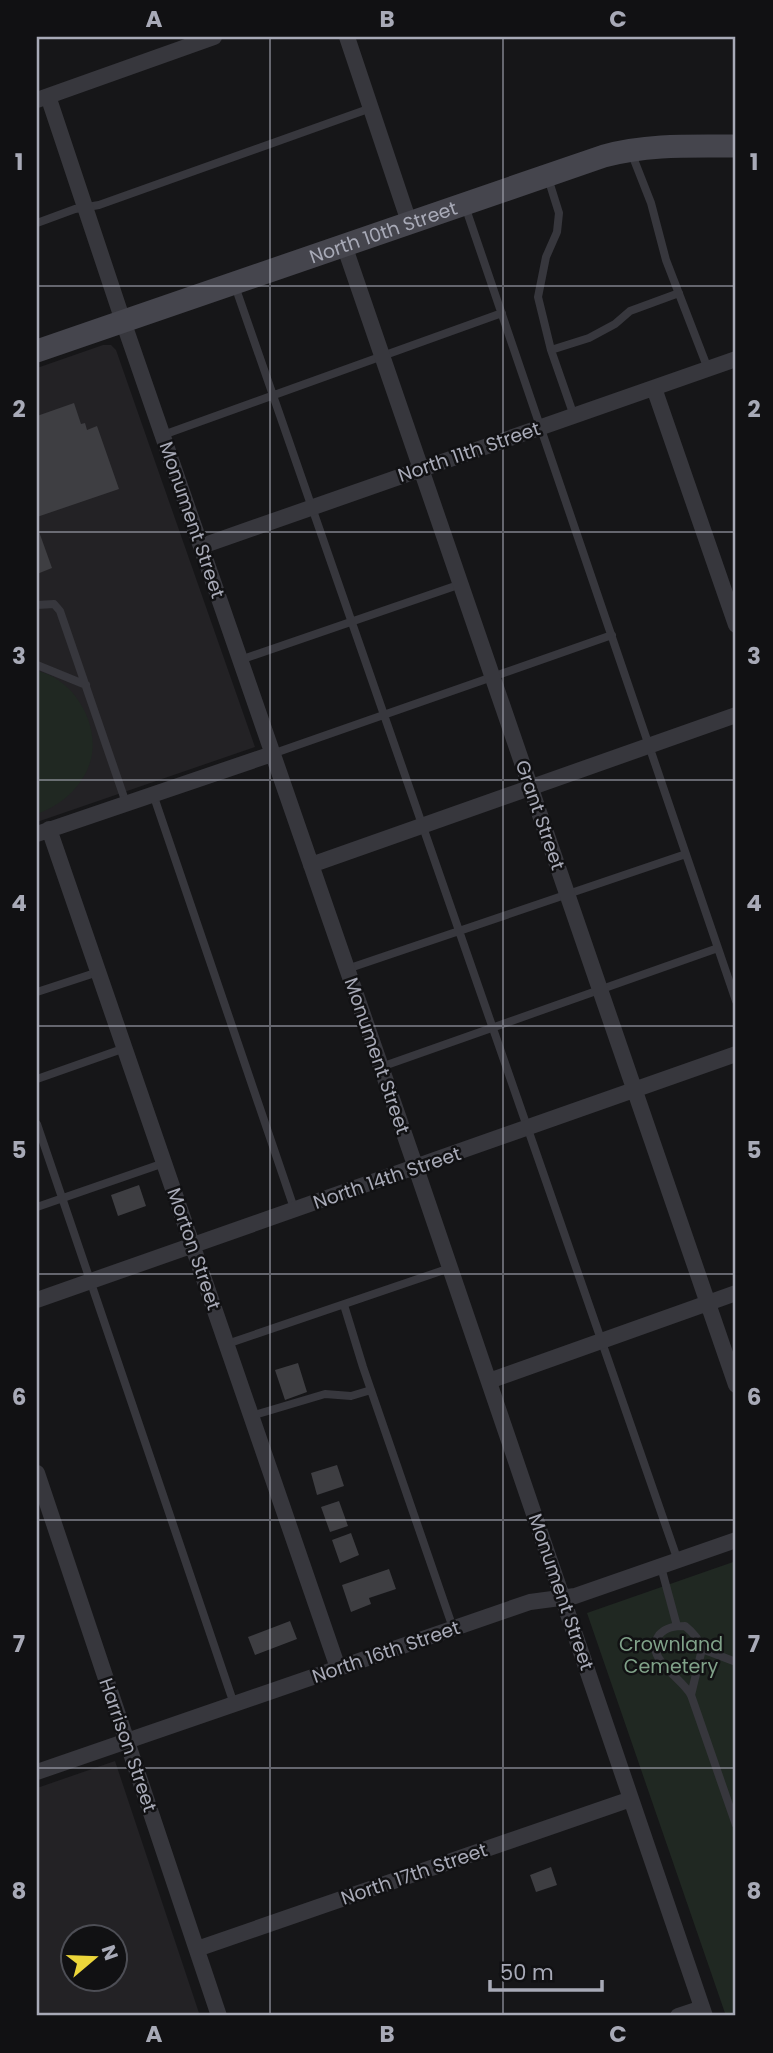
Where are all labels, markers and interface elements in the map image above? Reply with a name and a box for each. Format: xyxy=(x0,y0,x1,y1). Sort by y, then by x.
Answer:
text: A xyxy=(146,3,163,35)
text: B xyxy=(379,3,395,35)
text: C xyxy=(609,3,627,35)
text: 1 xyxy=(15,146,23,178)
text: 1 xyxy=(750,146,758,178)
street label: North 10th Street xyxy=(306,194,461,270)
text: 2 xyxy=(12,393,26,425)
text: 2 xyxy=(747,393,761,425)
street label: North 11th Street xyxy=(394,415,544,489)
street label: Monument Street xyxy=(153,438,231,602)
text: 3 xyxy=(12,640,26,672)
text: 3 xyxy=(747,640,761,672)
street label: Grant Street xyxy=(509,756,571,874)
text: 4 xyxy=(11,887,27,919)
text: 4 xyxy=(746,887,762,919)
street label: Monument Street xyxy=(338,974,416,1138)
text: 5 xyxy=(12,1134,26,1166)
text: 5 xyxy=(747,1134,761,1166)
street label: North 14th Street xyxy=(310,1140,465,1216)
street label: Morton Street xyxy=(160,1184,228,1314)
text: 6 xyxy=(12,1381,26,1413)
text: 6 xyxy=(747,1381,761,1413)
street label: Monument Street xyxy=(522,1510,600,1674)
street label: North 16th Street xyxy=(308,1614,464,1690)
text: 7 xyxy=(13,1628,25,1660)
text: 7 xyxy=(748,1628,760,1660)
park label: Crownland Cemetery xyxy=(619,1631,723,1680)
street label: Harrison Street xyxy=(92,1675,164,1816)
street label: North 17th Street xyxy=(337,1836,491,1912)
text: 8 xyxy=(12,1875,26,1907)
text: 8 xyxy=(747,1875,761,1907)
north arrow xyxy=(60,1924,130,1994)
text: N xyxy=(95,1941,125,1964)
scale bar xyxy=(490,1948,602,1992)
text: 50 m xyxy=(500,1958,554,1987)
text: A xyxy=(146,2018,163,2050)
text: B xyxy=(379,2018,395,2050)
text: C xyxy=(609,2018,627,2050)

